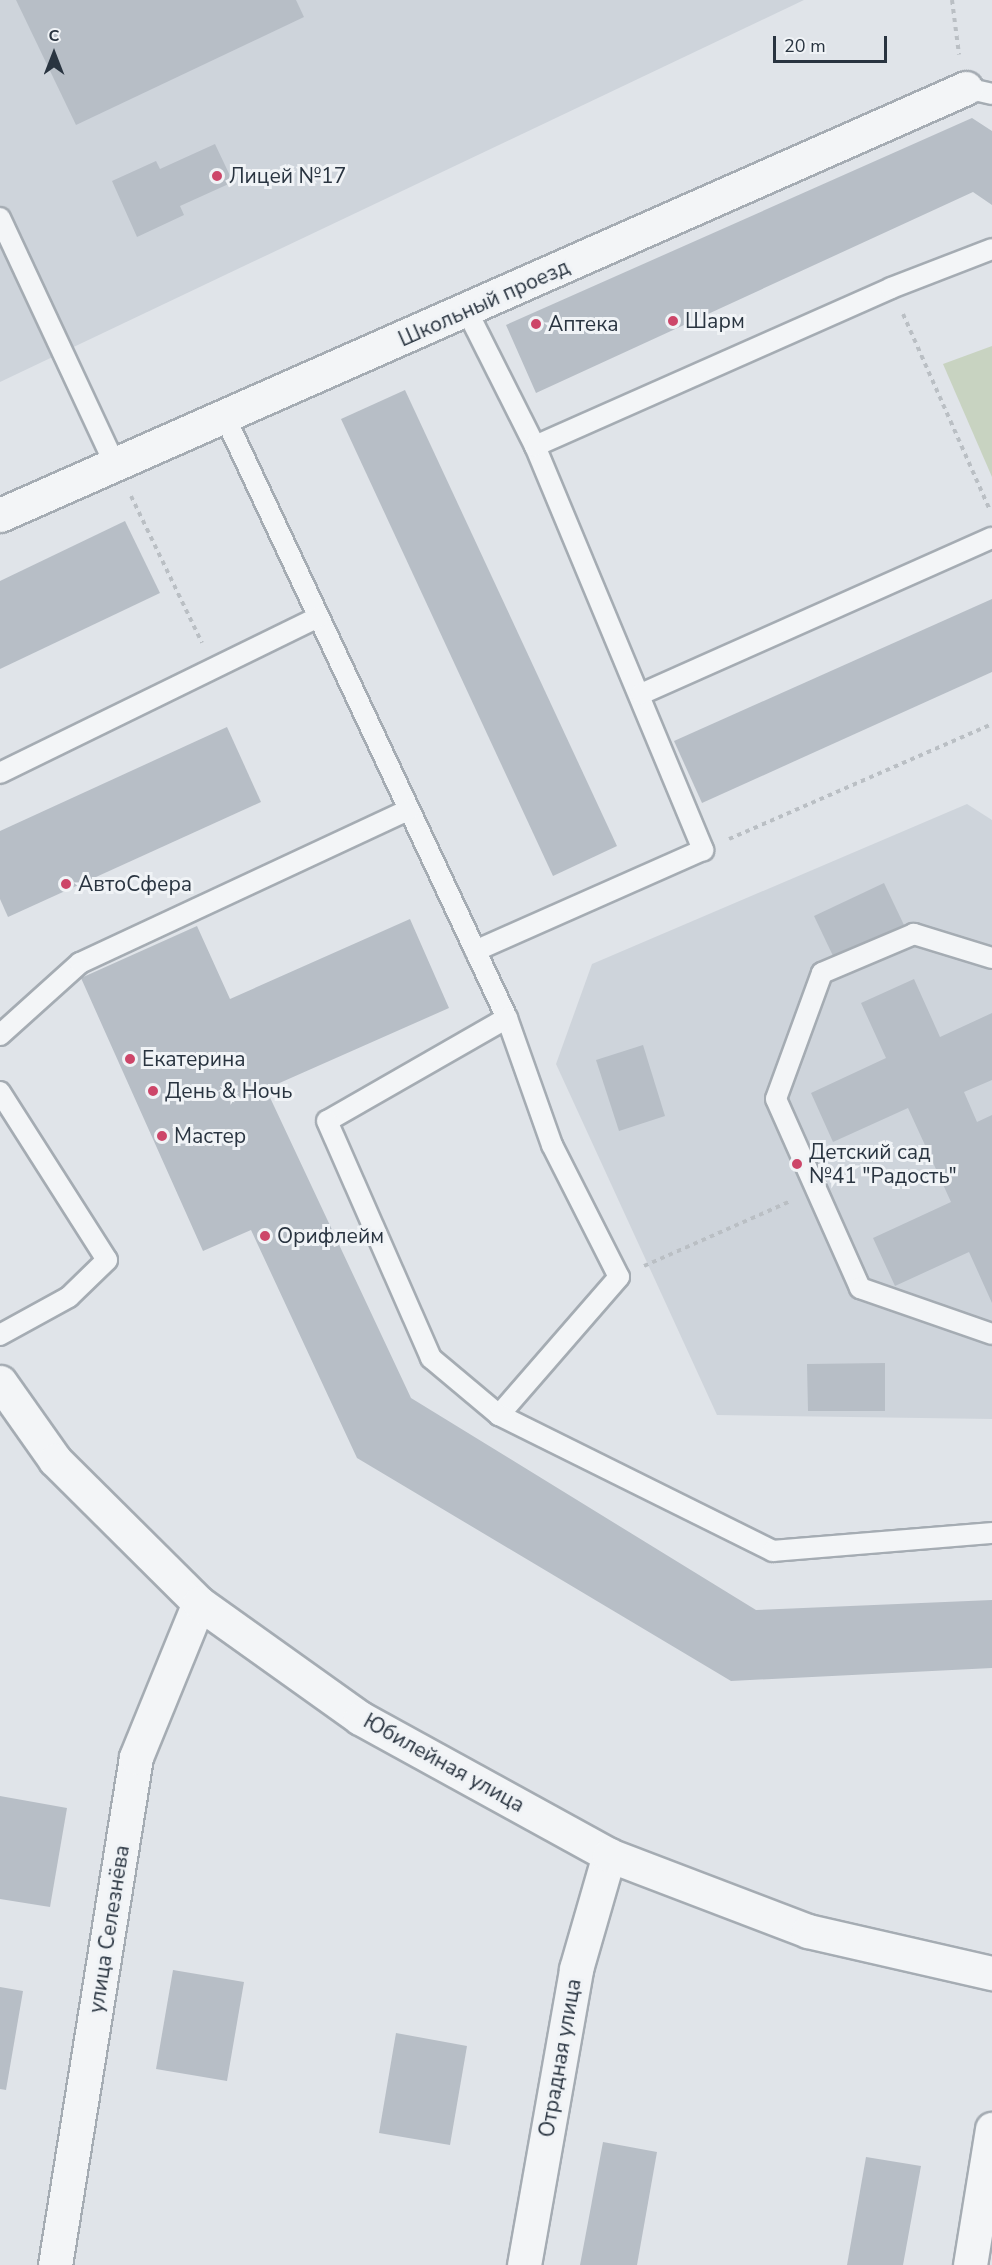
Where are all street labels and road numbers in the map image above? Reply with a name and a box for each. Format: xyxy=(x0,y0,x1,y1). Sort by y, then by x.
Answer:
street label: Школьный проезд xyxy=(395,254,573,352)
street label: Юбилейная улица xyxy=(359,1708,529,1818)
street label: улица Селезнёва xyxy=(83,1843,135,2015)
street label: Отрадная улица xyxy=(534,1977,586,2139)

